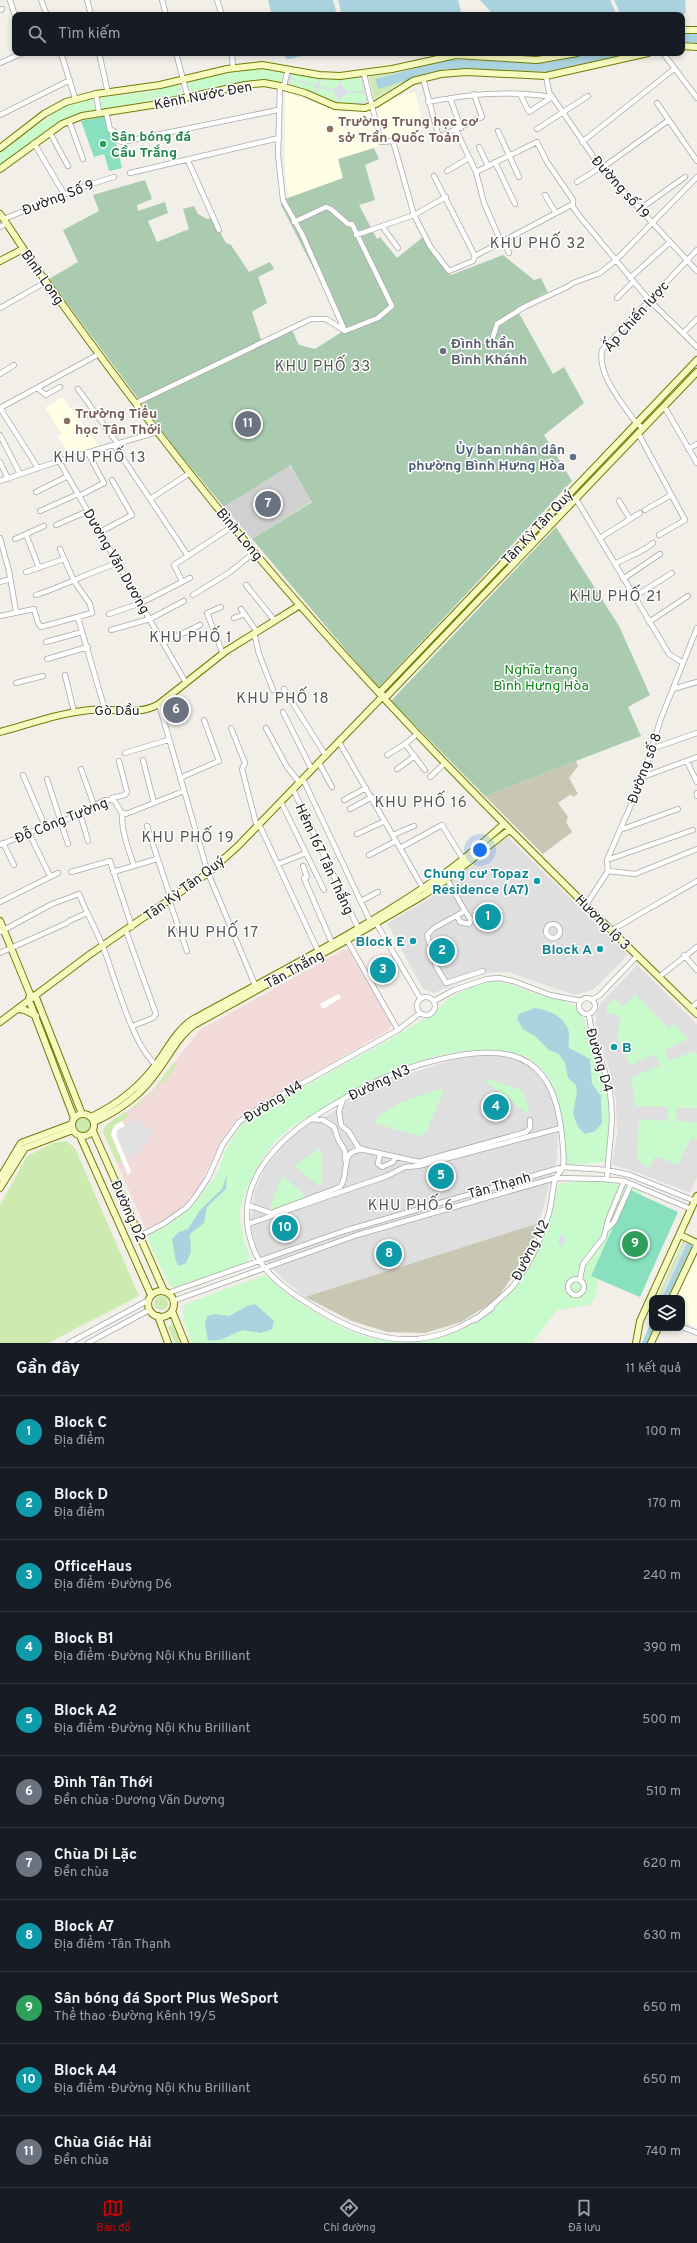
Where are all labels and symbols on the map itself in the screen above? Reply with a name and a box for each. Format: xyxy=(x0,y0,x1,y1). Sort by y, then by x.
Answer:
street label: Kênh Nước Đen xyxy=(153,79,254,114)
place label: Trường Trung học cơ sở Trần Quốc Toản xyxy=(338,114,478,147)
marker: Trường Trung học cơ sở Trần Quốc Toản xyxy=(325,124,335,134)
place label: Sân bóng đá Cầu Trắng xyxy=(111,129,191,162)
marker: Sân bóng đá Cầu Trắng xyxy=(98,139,108,149)
street label: Đường số 19 xyxy=(587,153,653,223)
street label: Đường Số 9 xyxy=(20,177,97,220)
district label: KHU PHỐ 32 xyxy=(490,231,586,254)
street label: Bình Long xyxy=(17,247,67,309)
street label: Ấp Chiến lược xyxy=(599,277,673,356)
place label: Đình thần Bình Khánh xyxy=(451,336,527,369)
marker: Đình thần Bình Khánh xyxy=(438,346,448,356)
district label: KHU PHỐ 33 xyxy=(275,354,371,377)
place label: Trường Tiểu học Tân Thới xyxy=(75,405,161,439)
pin: 11 xyxy=(235,409,261,439)
marker: Trường Tiểu học Tân Thới xyxy=(62,416,72,426)
place label: Ủy ban nhân dân phường Bình Hưng Hòa xyxy=(408,441,565,475)
district label: KHU PHỐ 13 xyxy=(53,445,147,468)
marker: Ủy ban nhân dân phường Bình Hưng Hòa xyxy=(568,452,578,462)
street label: Tân Kỳ Tân Quý xyxy=(499,487,577,569)
pin: 7 xyxy=(255,489,281,519)
street label: Bình Long xyxy=(212,505,266,565)
street label: Dương Văn Dương xyxy=(79,506,153,617)
district label: KHU PHỐ 21 xyxy=(569,584,663,607)
district label: KHU PHỐ 1 xyxy=(149,625,233,648)
park label: Nghĩa trang Bình Hưng Hòa xyxy=(493,662,589,695)
district label: KHU PHỐ 18 xyxy=(236,686,330,709)
pin: 6 xyxy=(163,695,189,725)
street label: Gò Dầu xyxy=(94,703,140,720)
street label: Đường số 8 xyxy=(625,731,666,806)
district label: KHU PHỐ 16 xyxy=(374,790,468,813)
street label: Đỗ Công Tường xyxy=(12,794,111,848)
street label: Hẻm 167 Tân Thắng xyxy=(291,801,358,918)
district label: KHU PHỐ 19 xyxy=(141,825,235,848)
your location xyxy=(470,840,490,860)
street label: Tân Kỳ Tân Quý xyxy=(141,853,229,925)
place label: Chung cư Topaz Residence (A7) xyxy=(423,866,529,899)
marker: Chung cư Topaz Residence (A7) xyxy=(532,876,542,886)
street label: Hương lộ 3 xyxy=(571,892,633,954)
pin: 1 xyxy=(475,902,501,932)
district label: KHU PHỐ 17 xyxy=(167,920,259,943)
place label: Block E xyxy=(356,934,405,951)
marker: Block E xyxy=(408,936,418,946)
pin: 2 xyxy=(429,936,455,966)
place label: Block A xyxy=(542,942,592,959)
marker: Block A xyxy=(595,944,605,954)
street label: Tân Thắng xyxy=(262,946,327,993)
pin: 3 xyxy=(370,955,396,985)
street label: Đường D4 xyxy=(581,1026,616,1095)
place label: B xyxy=(622,1040,632,1057)
marker: B xyxy=(609,1042,619,1052)
street label: Đường N3 xyxy=(346,1062,413,1105)
street label: Đường N4 xyxy=(241,1078,306,1127)
pin: 4 xyxy=(483,1092,509,1122)
pin: 5 xyxy=(428,1161,454,1191)
street label: Tân Thạnh xyxy=(466,1169,533,1204)
street label: Đường D2 xyxy=(106,1178,149,1245)
district label: KHU PHỐ 6 xyxy=(368,1193,454,1216)
pin: 10 xyxy=(272,1213,298,1243)
street label: Đường N2 xyxy=(509,1217,554,1284)
pin: 9 xyxy=(622,1229,648,1259)
pin: 8 xyxy=(376,1239,402,1269)

